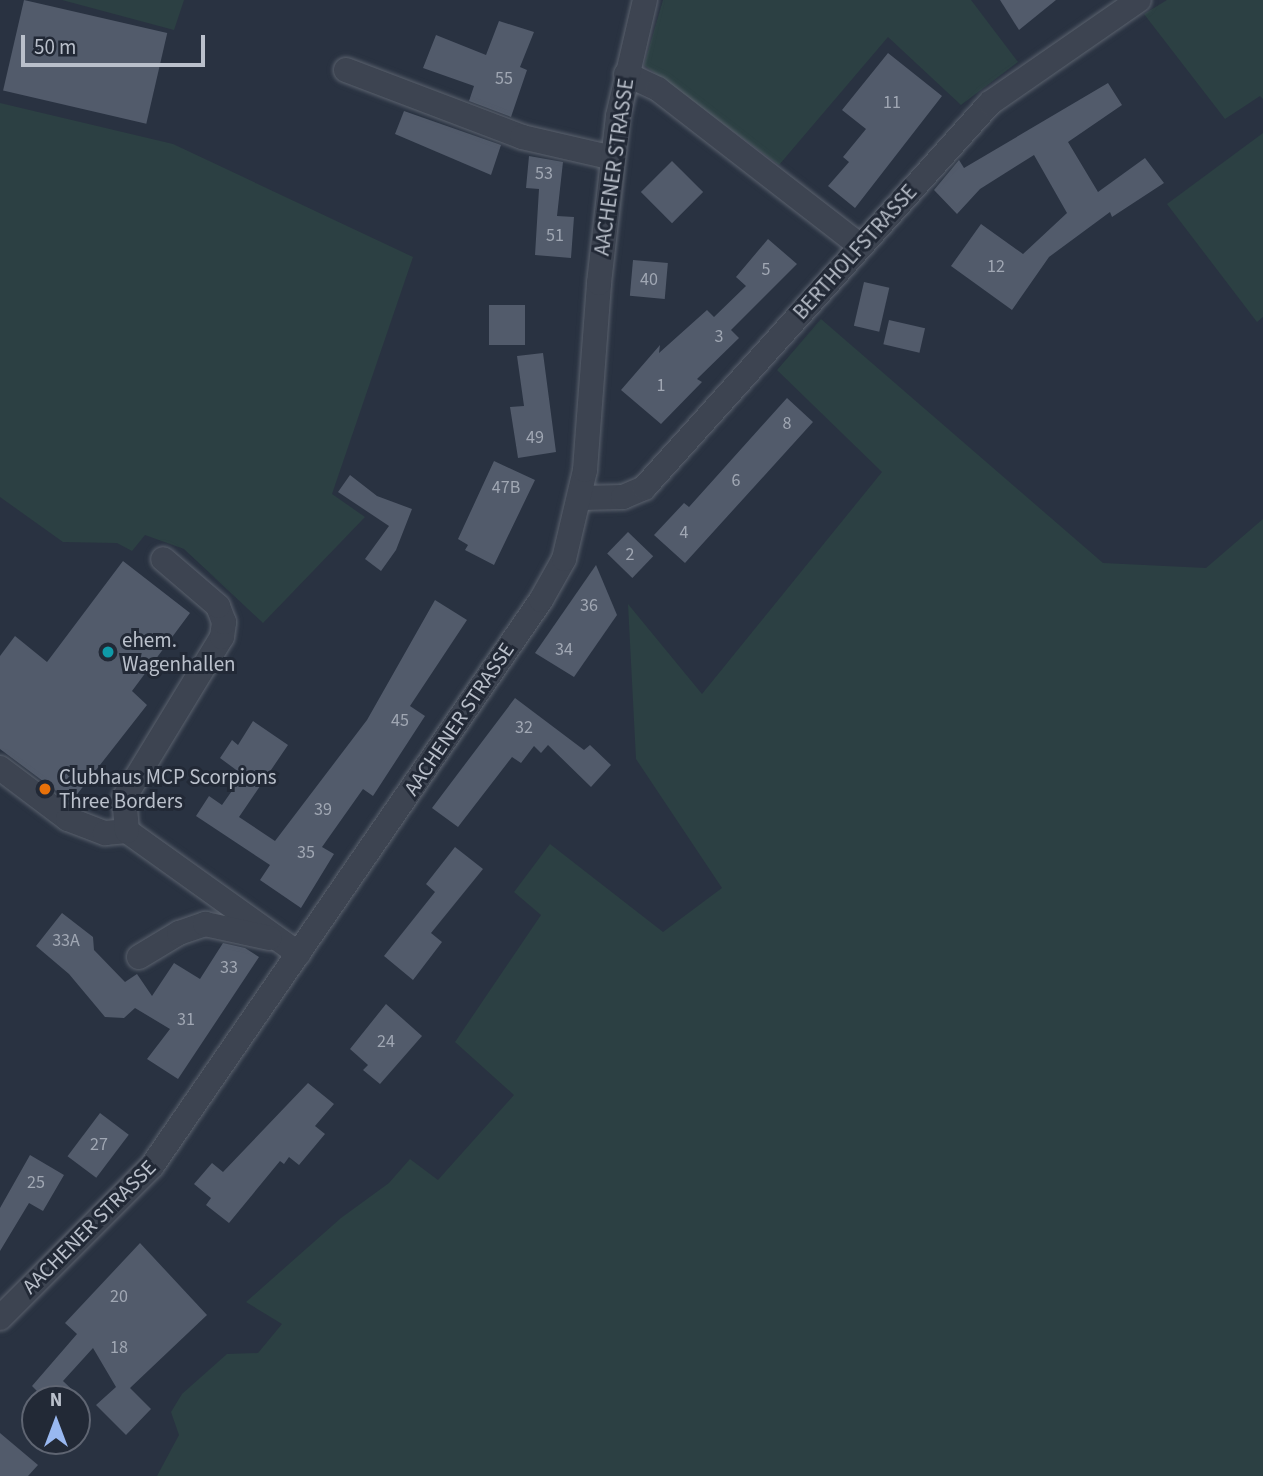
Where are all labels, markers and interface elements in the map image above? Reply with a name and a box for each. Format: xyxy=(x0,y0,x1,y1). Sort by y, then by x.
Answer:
scale bar xyxy=(24,21,208,65)
text: 50 m xyxy=(34,32,76,62)
house number: 55 xyxy=(495,68,513,90)
street label: AACHENER STRASSE xyxy=(589,77,639,257)
house number: 11 xyxy=(883,92,901,114)
house number: 53 xyxy=(535,163,553,185)
street label: BERTHOLFSTRASSE xyxy=(788,179,922,325)
house number: 51 xyxy=(546,225,564,247)
house number: 12 xyxy=(987,256,1005,278)
house number: 5 xyxy=(762,259,770,281)
house number: 40 xyxy=(640,269,658,291)
house number: 3 xyxy=(715,326,723,348)
house number: 1 xyxy=(657,375,665,397)
house number: 8 xyxy=(783,413,791,435)
house number: 49 xyxy=(526,427,544,449)
house number: 6 xyxy=(732,470,740,492)
house number: 47B xyxy=(492,477,520,499)
house number: 4 xyxy=(680,522,688,544)
house number: 2 xyxy=(626,544,634,566)
house number: 36 xyxy=(580,595,598,617)
place label: ehem. Wagenhallen xyxy=(122,627,236,677)
street label: AACHENER STRASSE xyxy=(399,638,519,800)
house number: 34 xyxy=(555,639,573,661)
marker: ehem. Wagenhallen xyxy=(100,644,116,660)
house number: 45 xyxy=(391,710,409,732)
house number: 32 xyxy=(515,717,533,739)
place label: Clubhaus MCP Scorpions Three Borders xyxy=(59,764,277,814)
marker: Clubhaus MCP Scorpions Three Borders xyxy=(37,781,53,797)
house number: 39 xyxy=(314,799,332,821)
house number: 35 xyxy=(297,842,315,864)
house number: 33A xyxy=(52,930,80,952)
house number: 33 xyxy=(220,957,238,979)
house number: 31 xyxy=(177,1009,195,1031)
house number: 24 xyxy=(377,1031,395,1053)
house number: 27 xyxy=(90,1134,108,1156)
street label: AACHENER STRASSE xyxy=(17,1155,161,1299)
house number: 25 xyxy=(27,1172,45,1194)
house number: 20 xyxy=(110,1286,128,1308)
house number: 18 xyxy=(110,1337,128,1359)
north arrow xyxy=(21,1385,91,1455)
text: N xyxy=(50,1387,62,1414)

